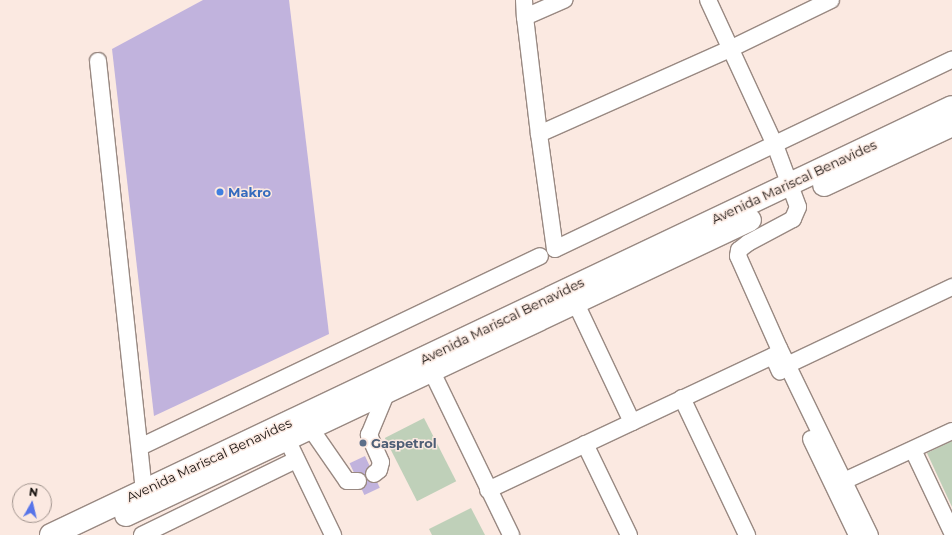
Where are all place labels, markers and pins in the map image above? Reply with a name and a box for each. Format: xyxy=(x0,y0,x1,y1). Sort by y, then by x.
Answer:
place label: Makro xyxy=(228,184,271,200)
marker: Makro xyxy=(215,187,225,197)
place label: Gaspetrol xyxy=(371,435,437,451)
marker: Gaspetrol xyxy=(358,438,368,448)

